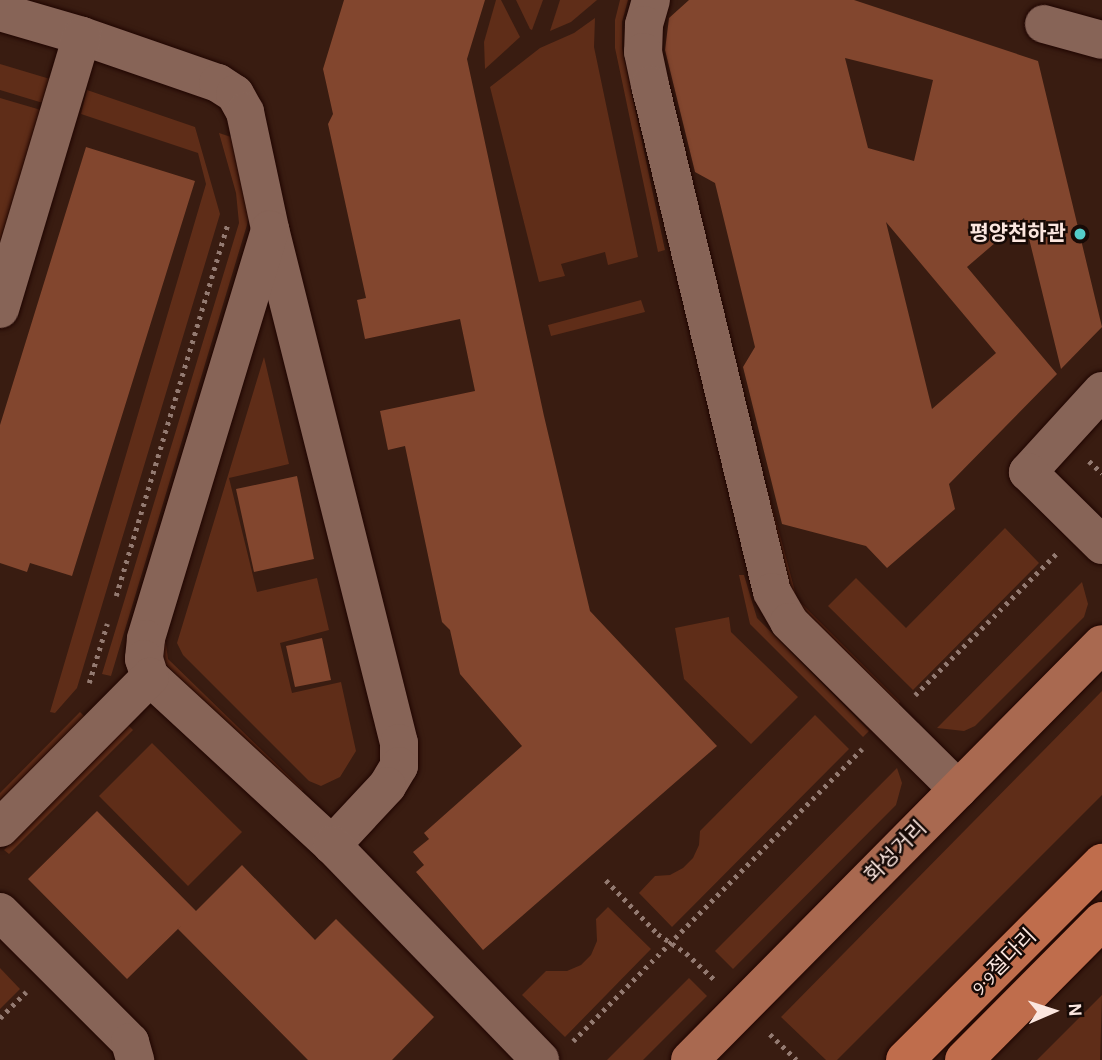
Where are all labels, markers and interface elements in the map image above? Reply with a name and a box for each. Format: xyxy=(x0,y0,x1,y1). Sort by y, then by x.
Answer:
place label: 평양천하관 xyxy=(969,221,1066,247)
marker: 평양천하관 xyxy=(1072,226,1088,242)
street label: 화성거리 xyxy=(860,816,932,888)
street label: 9·9절다리 xyxy=(966,924,1042,1000)
north arrow xyxy=(1018,976,1088,1046)
text: N xyxy=(1065,1003,1084,1017)

